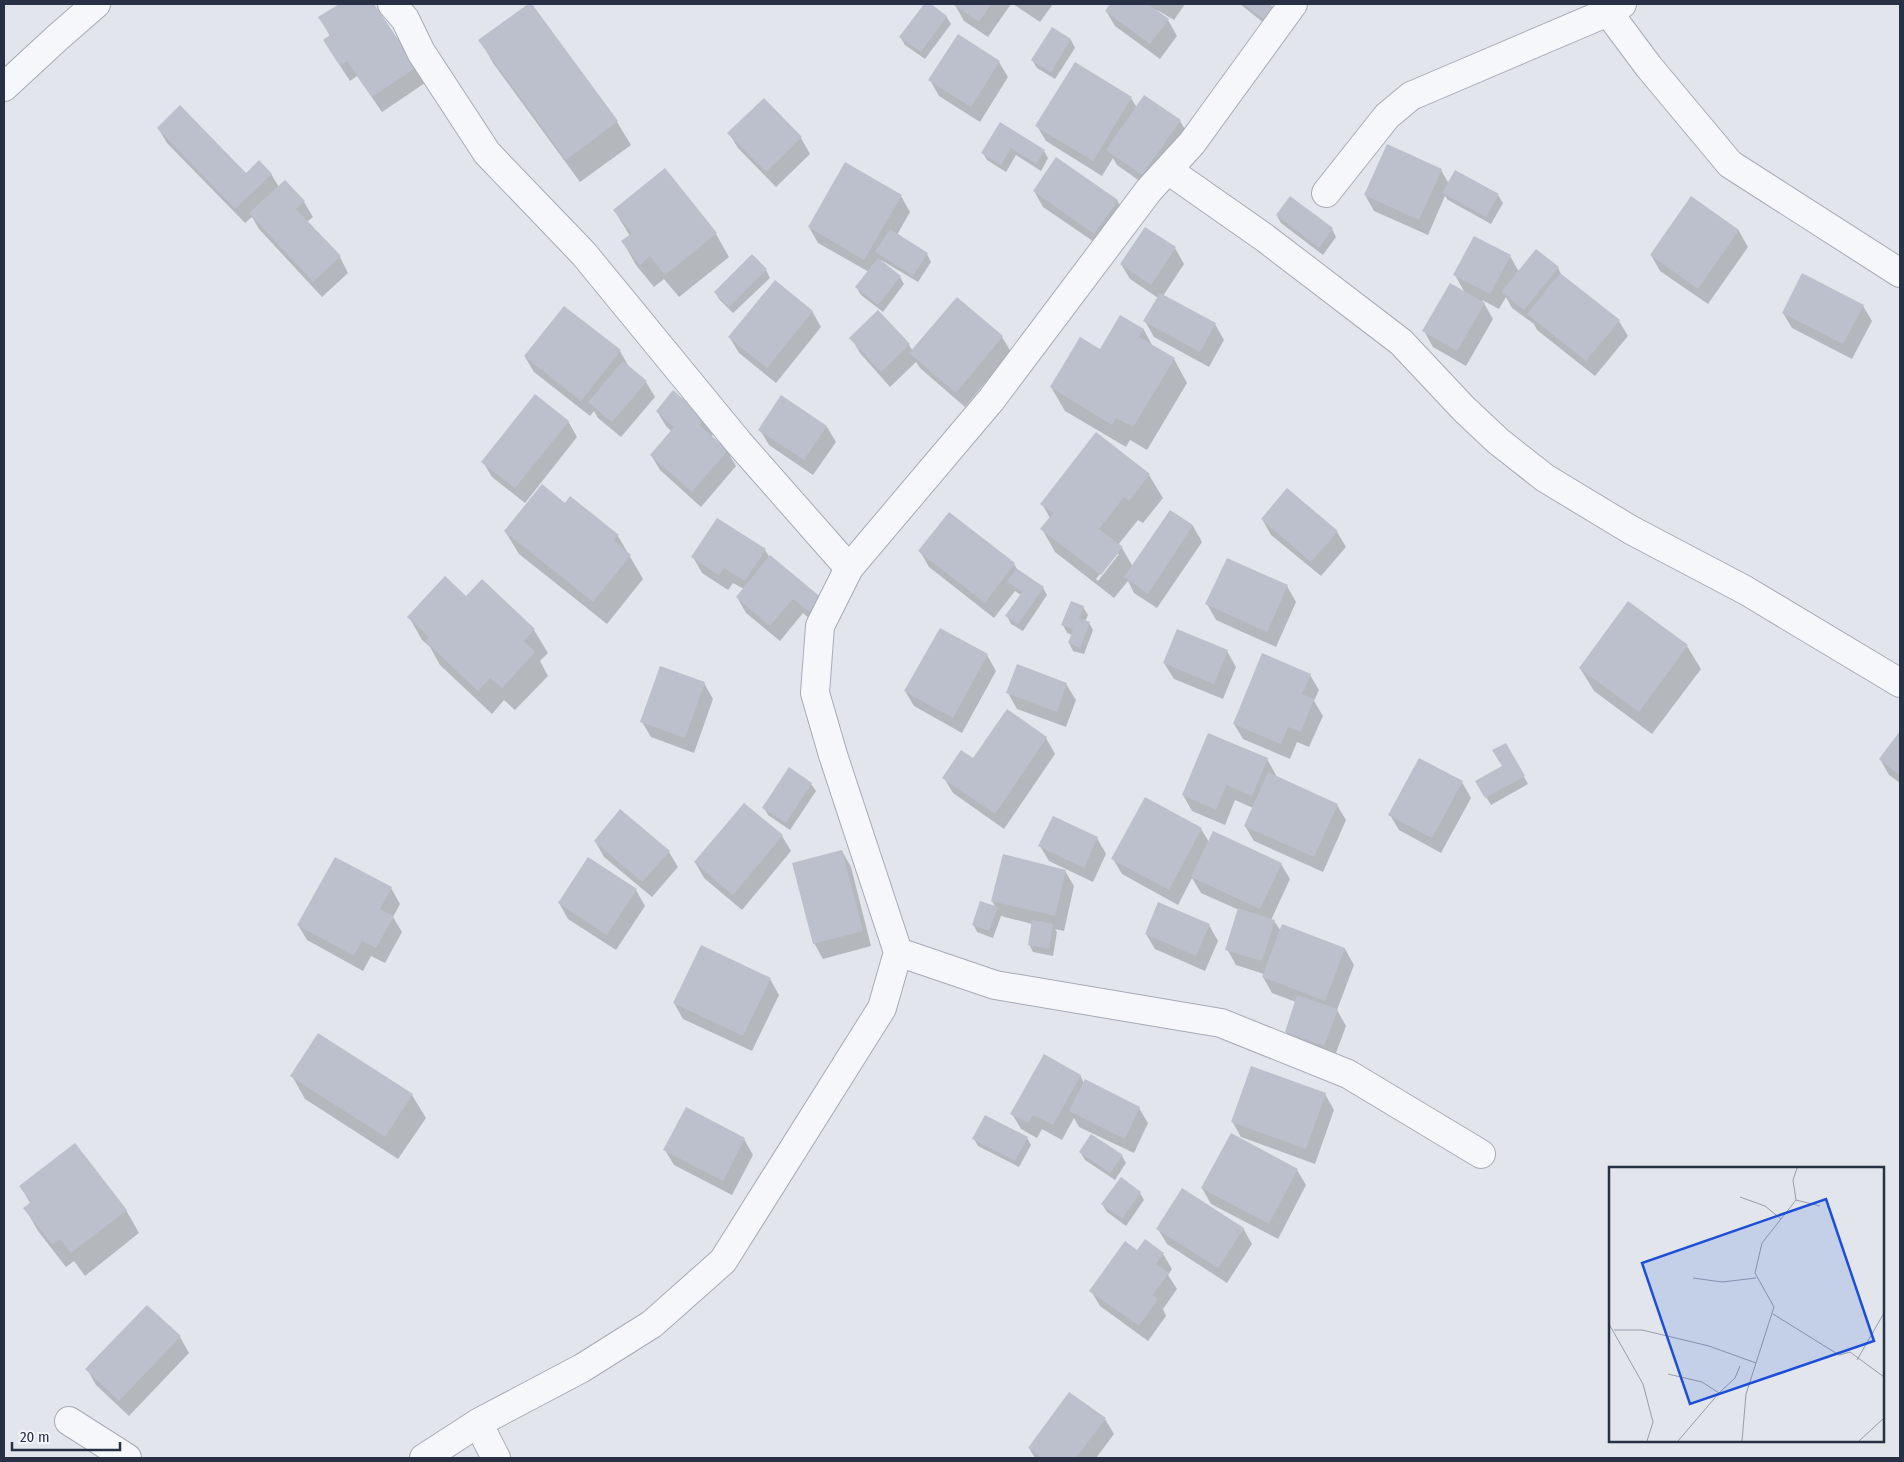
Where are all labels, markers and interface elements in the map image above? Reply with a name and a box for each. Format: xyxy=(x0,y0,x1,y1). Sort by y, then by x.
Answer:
inset map xyxy=(1609,1167,1884,1442)
scale bar xyxy=(12,1420,120,1452)
text: 20 m xyxy=(20,1428,50,1446)

